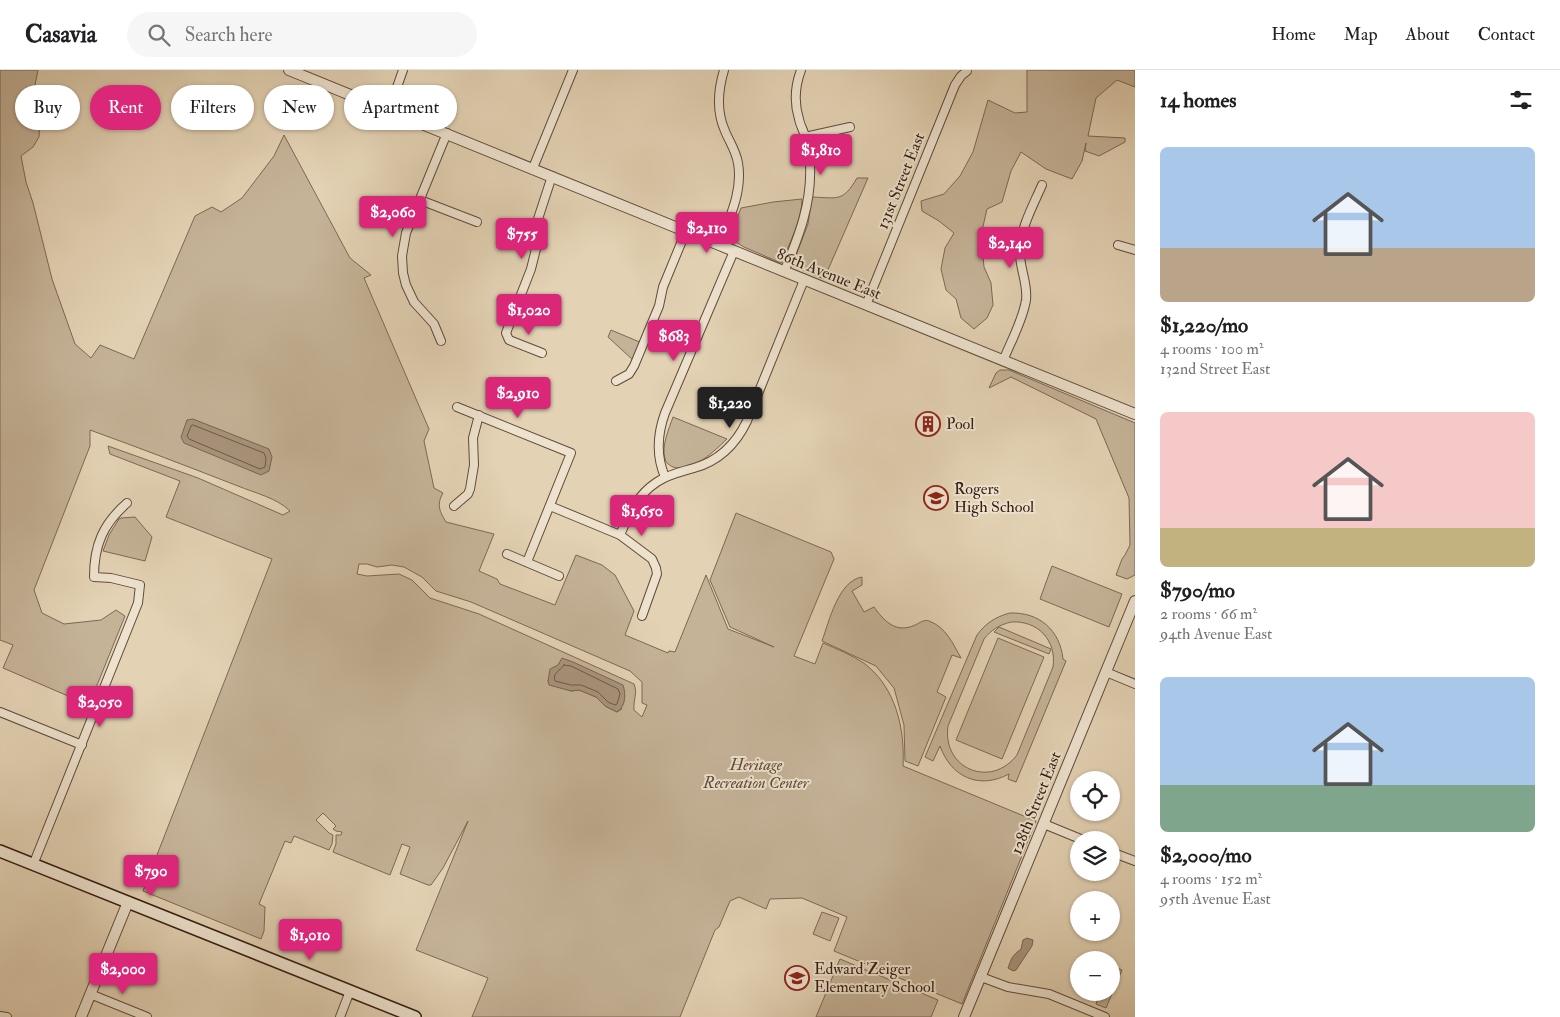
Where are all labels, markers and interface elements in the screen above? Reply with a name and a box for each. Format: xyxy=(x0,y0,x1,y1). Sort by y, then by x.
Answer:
search box xyxy=(127,12,477,57)
text: Casavia xyxy=(25,19,97,50)
icon: search xyxy=(145,21,173,49)
text: Search here xyxy=(185,23,273,47)
text: Home xyxy=(1271,23,1316,46)
text: Map xyxy=(1344,23,1378,46)
text: About xyxy=(1406,23,1450,46)
text: Contact xyxy=(1478,23,1535,46)
chip: Buy xyxy=(15,85,80,130)
chip: Rent xyxy=(90,85,161,130)
chip: Filters xyxy=(171,85,254,130)
chip: New xyxy=(264,85,334,130)
chip: Apartment xyxy=(344,85,457,130)
icon: filters xyxy=(1507,86,1535,114)
text: 14 homes xyxy=(1160,87,1237,114)
street label: 131st Street East xyxy=(873,130,929,232)
pin: $1,810 xyxy=(780,134,862,176)
text: $1,810 xyxy=(801,140,841,160)
icon: home xyxy=(1303,179,1393,269)
pin: $2,060 xyxy=(352,196,434,238)
text: $2,060 xyxy=(370,202,416,222)
pin: $2,110 xyxy=(666,212,748,254)
pin: $755 xyxy=(492,218,552,260)
text: $2,110 xyxy=(687,218,727,238)
text: $755 xyxy=(507,224,537,244)
pin: $2,140 xyxy=(969,226,1051,269)
text: $2,140 xyxy=(988,233,1032,253)
street label: 86th Avenue East xyxy=(774,244,884,304)
pin: $1,020 xyxy=(488,294,570,336)
text: $1,020 xyxy=(507,300,551,320)
text: $1,220/mo xyxy=(1160,312,1248,339)
pin: $683 xyxy=(644,320,704,362)
text: $683 xyxy=(659,326,689,346)
text: 4 rooms · 100 m² xyxy=(1160,339,1263,359)
text: 132nd Street East xyxy=(1160,359,1270,379)
pin: $2,910 xyxy=(477,376,559,419)
text: $2,910 xyxy=(497,383,539,403)
pin: $1,220 xyxy=(689,386,771,429)
text: $1,220 xyxy=(709,393,752,413)
building icon: Pool xyxy=(915,411,941,437)
place label: Pool xyxy=(946,414,974,434)
icon: home xyxy=(1303,444,1393,534)
place label: Rogers High School xyxy=(954,479,1034,517)
school or university icon: Rogers High School xyxy=(923,485,949,511)
pin: $1,650 xyxy=(601,494,683,537)
text: $1,650 xyxy=(621,501,663,521)
text: $790/mo xyxy=(1160,577,1235,604)
text: 2 rooms · 66 m² xyxy=(1160,604,1257,624)
text: 94th Avenue East xyxy=(1160,624,1272,644)
pin: $2,050 xyxy=(59,686,141,728)
text: $2,050 xyxy=(78,692,122,712)
icon: home xyxy=(1303,709,1393,799)
street label: 128th Street East xyxy=(1006,749,1066,857)
park label: Heritage Recreation Center xyxy=(702,755,810,793)
map controls xyxy=(1070,771,1120,1001)
button: locate xyxy=(1070,771,1120,821)
button: layers xyxy=(1070,831,1120,881)
text: $2,000/mo xyxy=(1160,842,1252,869)
pin: $790 xyxy=(121,854,181,897)
text: $790 xyxy=(135,861,167,881)
text: 4 rooms · 152 m² xyxy=(1160,869,1262,889)
text: 95th Avenue East xyxy=(1160,889,1271,909)
button: + xyxy=(1070,891,1120,941)
pin: $1,010 xyxy=(269,918,351,961)
text: $1,010 xyxy=(290,925,330,945)
button: − xyxy=(1070,951,1120,1001)
pin: $2,000 xyxy=(82,952,164,995)
text: $2,000 xyxy=(100,959,146,979)
place label: Edward Zeiger Elementary School xyxy=(814,959,935,997)
school or university icon: Edward Zeiger Elementary School xyxy=(784,965,810,991)

